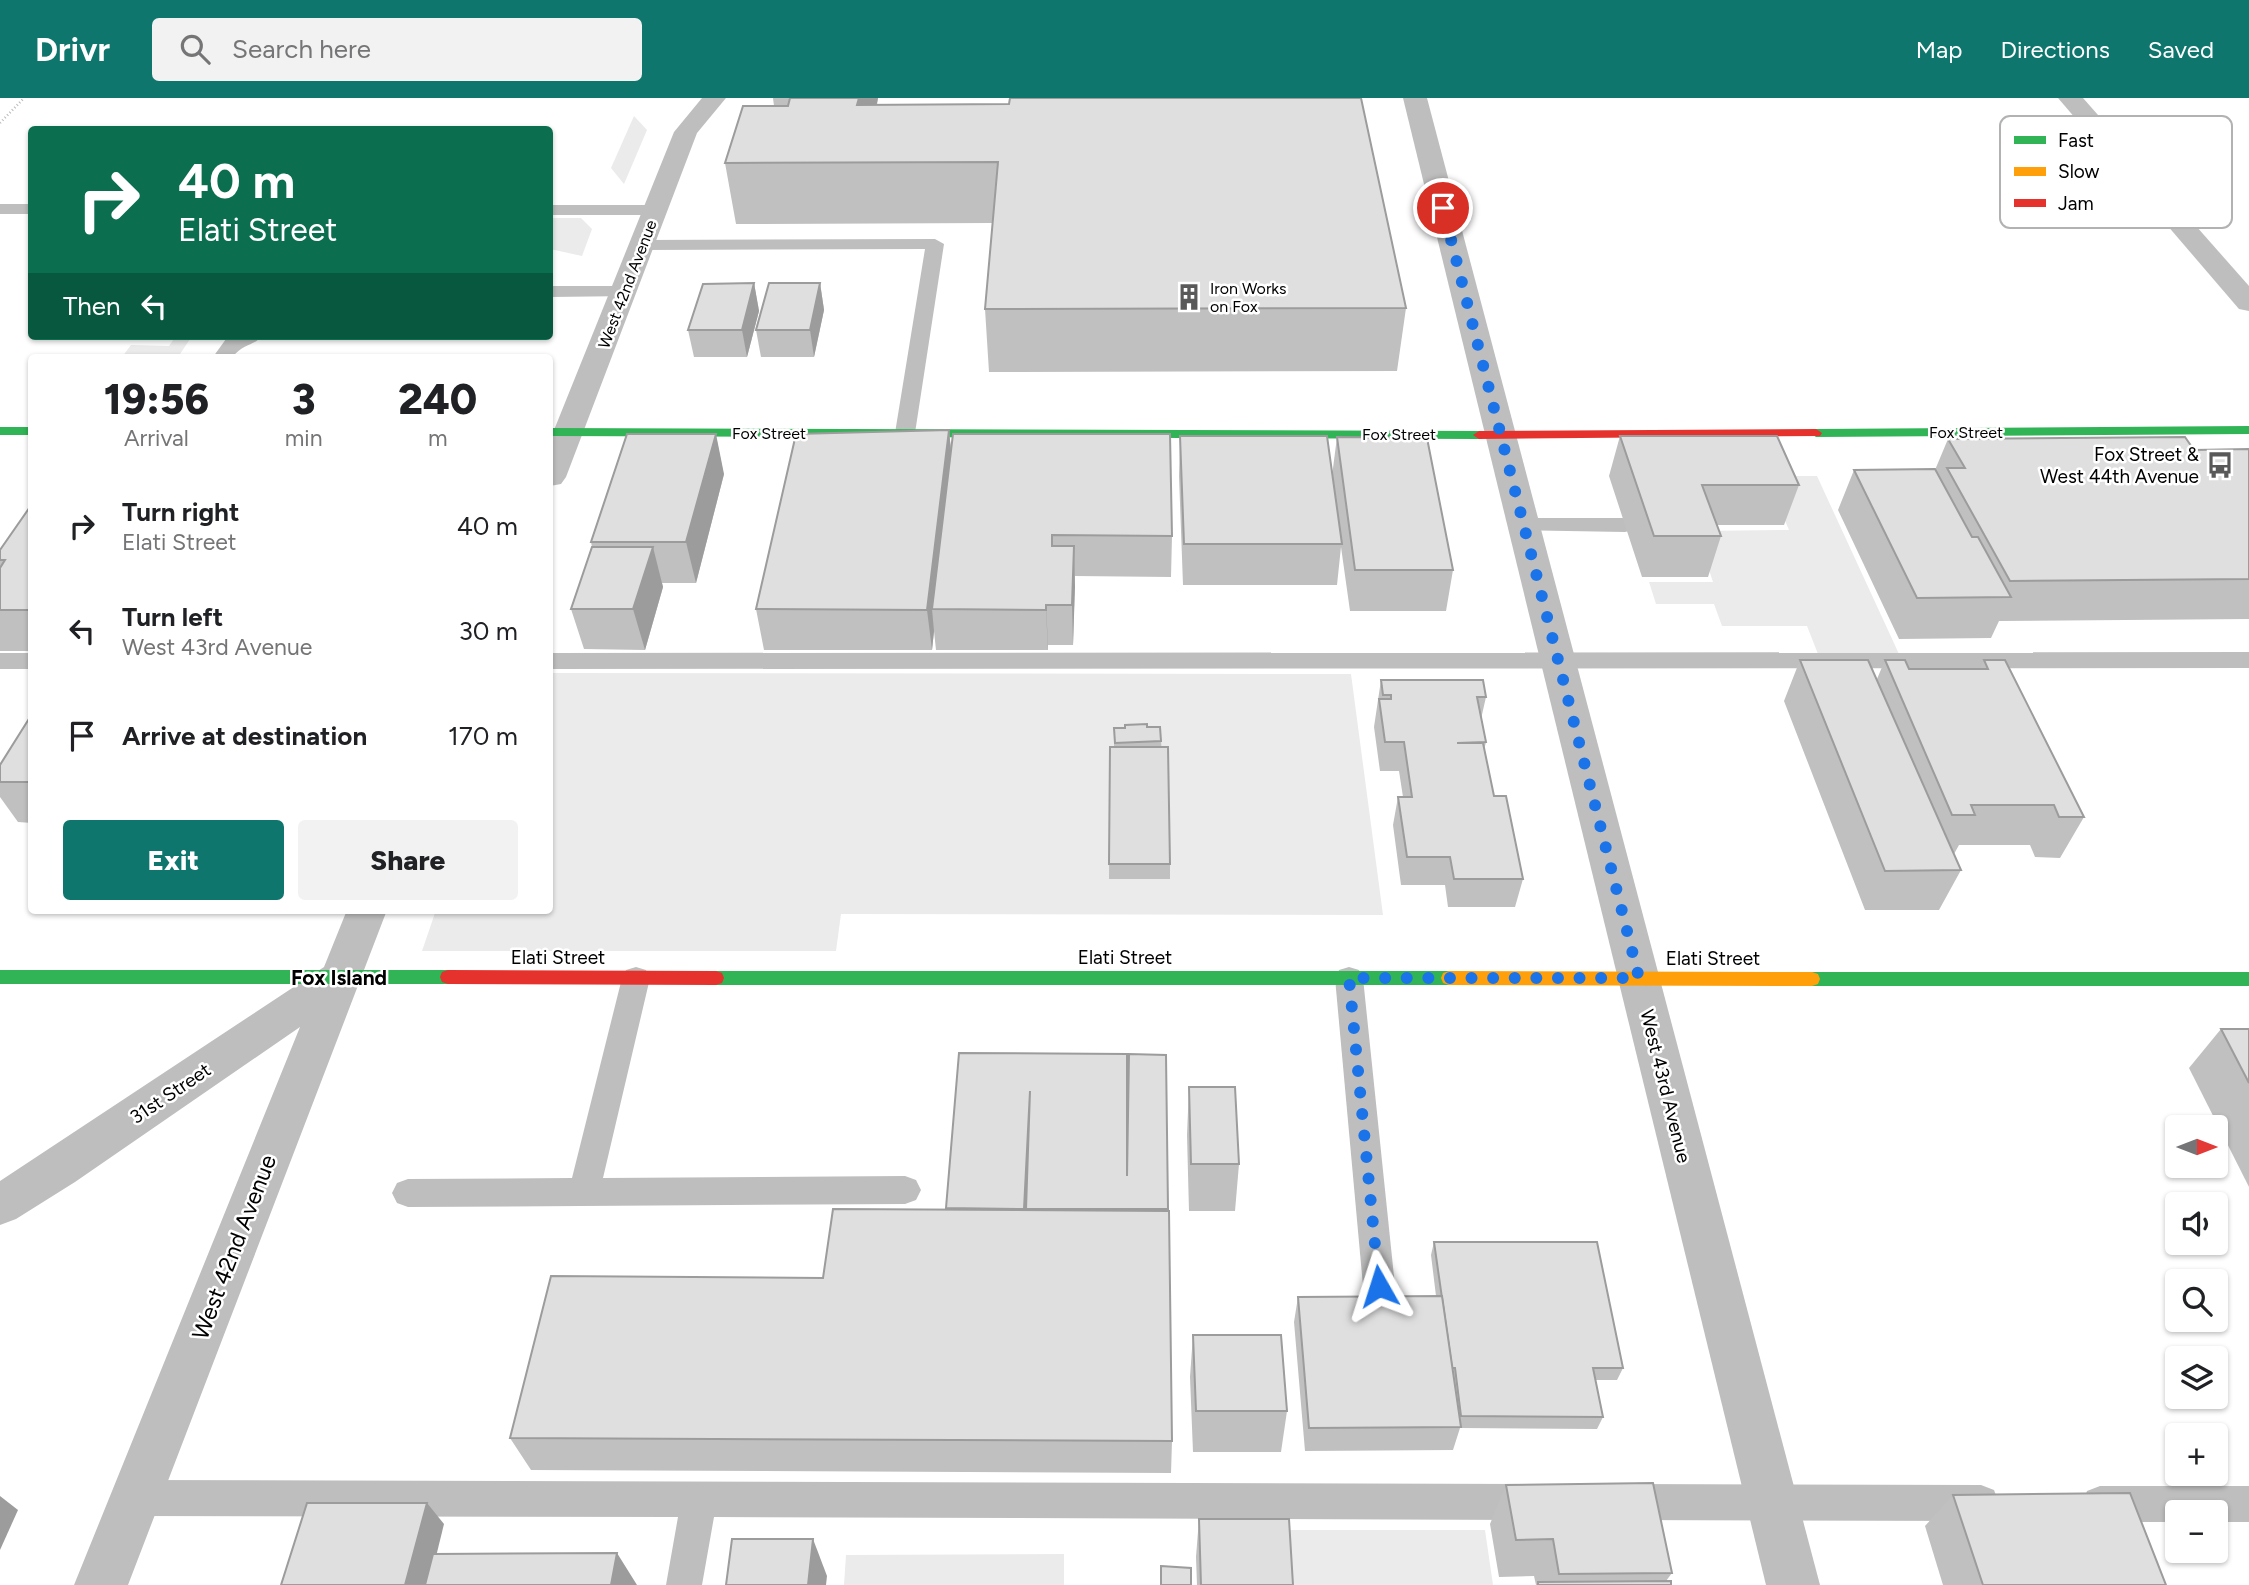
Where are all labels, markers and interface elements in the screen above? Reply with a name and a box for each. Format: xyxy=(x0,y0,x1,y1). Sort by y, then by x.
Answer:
search box xyxy=(152,18,642,81)
text: Drivr xyxy=(35,30,110,69)
icon: search xyxy=(176,30,214,68)
text: Search here xyxy=(232,33,371,65)
text: Map xyxy=(1916,35,1962,64)
text: Directions xyxy=(2000,35,2110,64)
text: Saved xyxy=(2148,35,2214,64)
legend xyxy=(2000,116,2232,228)
text: Fast xyxy=(2058,129,2094,152)
text: 40 m xyxy=(178,151,295,210)
icon: right xyxy=(63,154,154,245)
text: Slow xyxy=(2058,160,2100,183)
pin xyxy=(1413,178,1473,238)
icon: arrive xyxy=(1424,189,1462,227)
text: Jam xyxy=(2058,192,2094,215)
text: Elati Street xyxy=(178,211,337,249)
street label: West 42nd Avenue xyxy=(594,217,661,351)
place label: Iron Works on Fox xyxy=(1210,279,1287,316)
building icon: Iron Works on Fox xyxy=(1174,282,1204,312)
icon: left xyxy=(135,287,173,325)
text: Then xyxy=(63,290,121,322)
text: 19:56 xyxy=(104,374,209,425)
text: 3 xyxy=(292,374,315,425)
text: 240 xyxy=(398,374,477,425)
street label: Fox Street xyxy=(1929,423,2003,442)
text: Arrival xyxy=(124,424,189,452)
text: min xyxy=(285,424,323,452)
text: m xyxy=(428,424,448,452)
street label: Fox Street xyxy=(732,424,806,443)
street label: Fox Street xyxy=(1362,425,1436,444)
place label: Fox Street & West 44th Avenue xyxy=(2040,443,2200,488)
bus stop icon: Fox Street & West 44th Avenue xyxy=(2205,450,2235,480)
text: Turn right xyxy=(122,496,239,528)
icon: right xyxy=(63,507,101,545)
text: 40 m xyxy=(457,510,518,542)
text: Elati Street xyxy=(122,528,237,556)
text: Turn left xyxy=(122,601,223,633)
icon: left xyxy=(63,612,101,650)
text: 30 m xyxy=(459,615,518,647)
text: West 43rd Avenue xyxy=(122,633,312,661)
icon: arrive xyxy=(63,717,101,755)
text: Arrive at destination xyxy=(122,720,367,752)
text: 170 m xyxy=(448,720,518,752)
button: Exit xyxy=(63,820,284,900)
button: Share xyxy=(298,820,518,900)
street label: Elati Street xyxy=(511,946,605,969)
street label: Elati Street xyxy=(1078,946,1172,969)
street label: Elati Street xyxy=(1666,947,1760,970)
district label: Fox Island xyxy=(291,965,387,990)
street label: West 43rd Avenue xyxy=(1635,1007,1696,1165)
street label: 31st Street xyxy=(126,1058,215,1129)
north arrow xyxy=(2165,1115,2228,1178)
map controls xyxy=(2165,1115,2228,1563)
street label: West 42nd Avenue xyxy=(186,1151,282,1343)
button: sound xyxy=(2165,1192,2228,1255)
position arrow xyxy=(1342,1249,1416,1323)
button: search xyxy=(2165,1269,2228,1332)
button: layers xyxy=(2165,1346,2228,1409)
button: + xyxy=(2165,1423,2228,1486)
button: − xyxy=(2165,1500,2228,1563)

